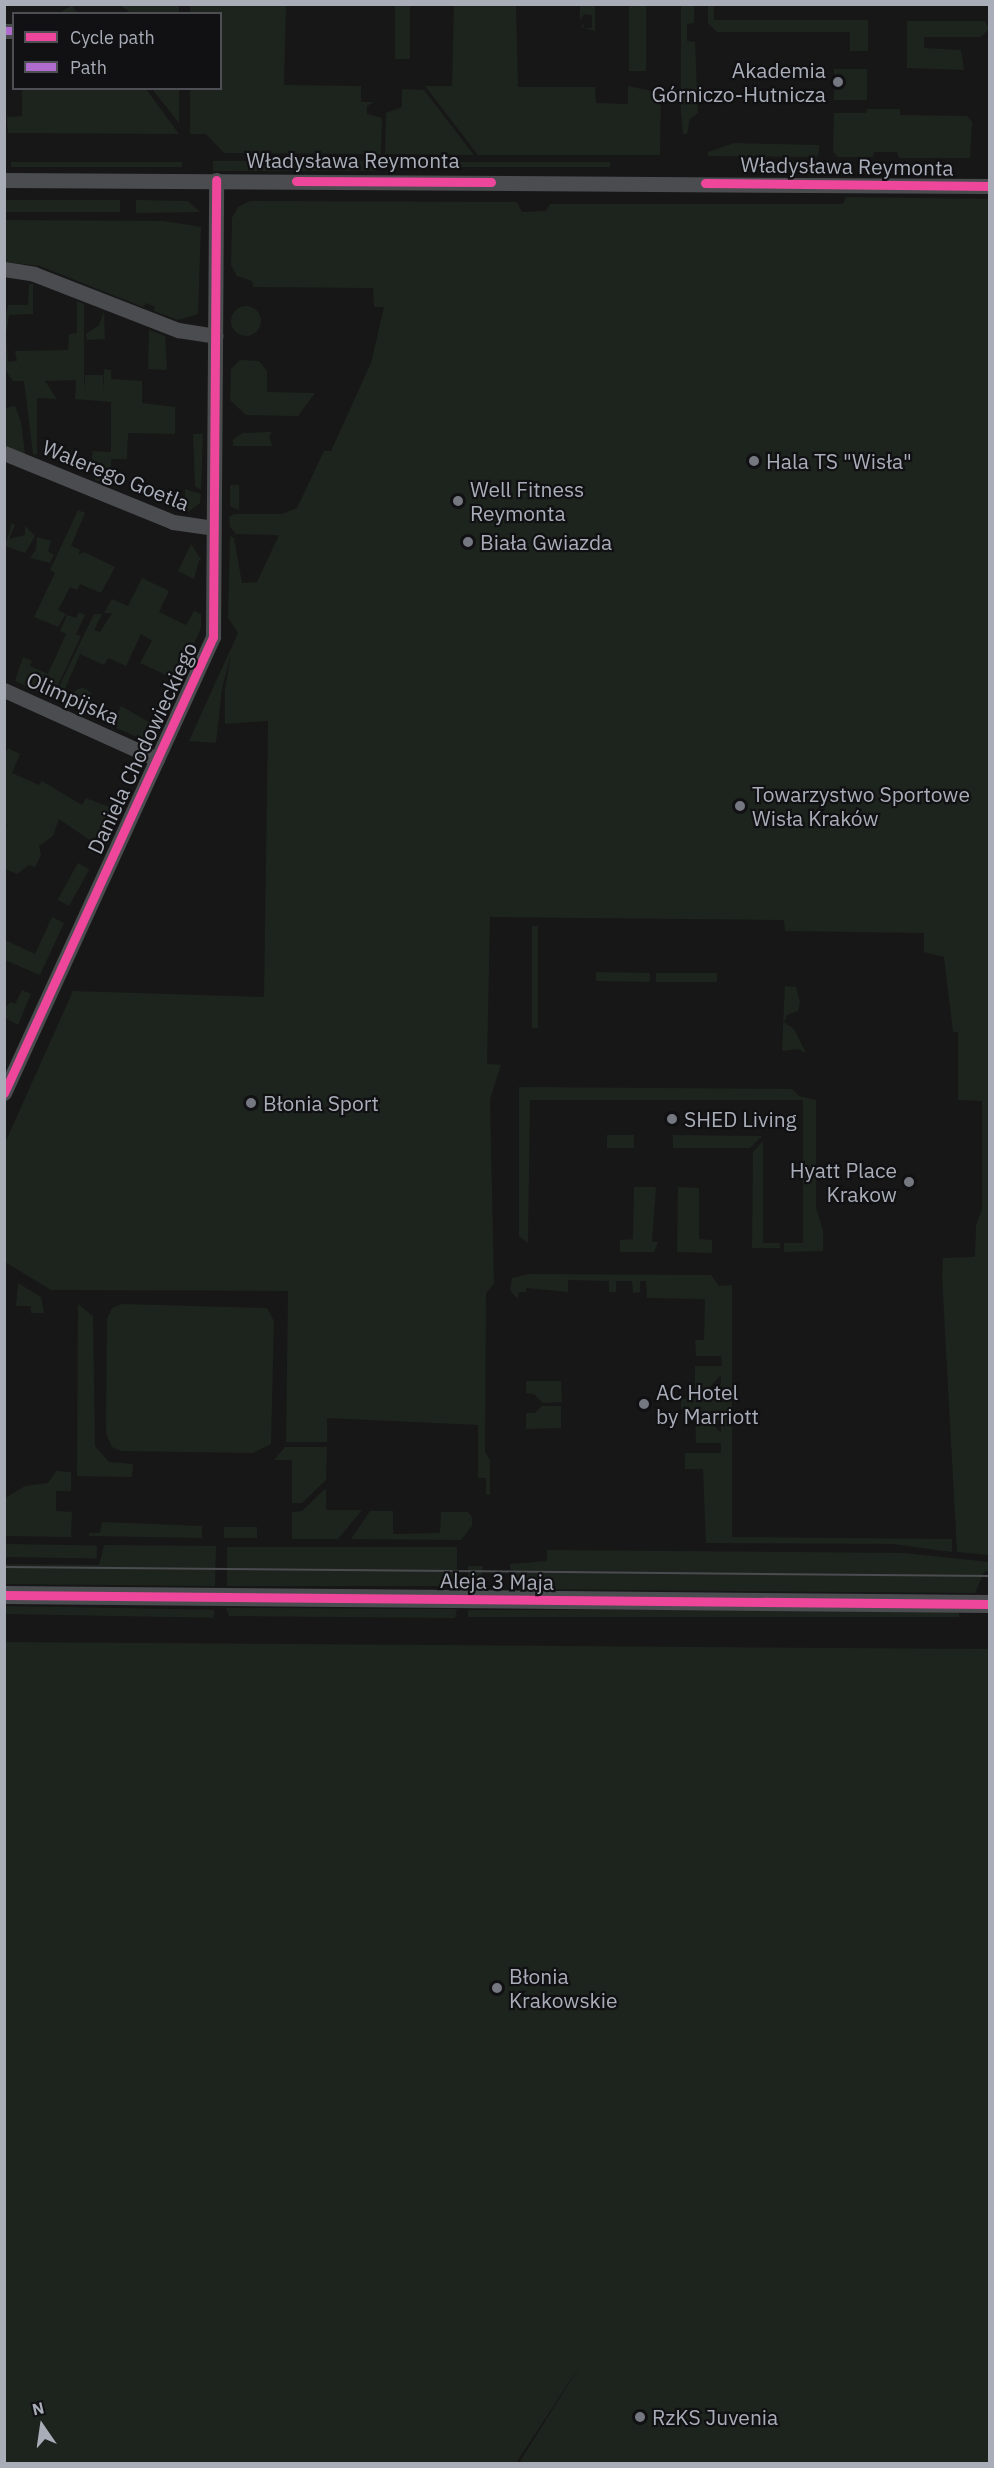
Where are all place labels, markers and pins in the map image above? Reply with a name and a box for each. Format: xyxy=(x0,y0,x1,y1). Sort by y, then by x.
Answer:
place label: Akademia Górniczo-Hutnicza xyxy=(651,57,826,107)
marker: Akademia Górniczo-Hutnicza xyxy=(831,75,845,89)
place label: Hala TS "Wisła" xyxy=(766,448,912,474)
marker: Hala TS "Wisła" xyxy=(747,454,761,468)
place label: Well Fitness Reymonta xyxy=(470,476,584,526)
marker: Well Fitness Reymonta xyxy=(451,494,465,508)
place label: Biała Gwiazda xyxy=(480,529,612,555)
marker: Biała Gwiazda xyxy=(461,535,475,549)
place label: Towarzystwo Sportowe Wisła Kraków xyxy=(752,781,970,831)
marker: Towarzystwo Sportowe Wisła Kraków xyxy=(733,799,747,813)
place label: Błonia Sport xyxy=(263,1090,379,1116)
marker: Błonia Sport xyxy=(244,1096,258,1110)
place label: SHED Living xyxy=(684,1106,797,1132)
marker: SHED Living xyxy=(665,1112,679,1126)
place label: Hyatt Place Krakow xyxy=(790,1157,897,1207)
marker: Hyatt Place Krakow xyxy=(902,1175,916,1189)
place label: AC Hotel by Marriott xyxy=(656,1379,759,1429)
marker: AC Hotel by Marriott xyxy=(637,1397,651,1411)
place label: Błonia Krakowskie xyxy=(509,1963,617,2013)
marker: Błonia Krakowskie xyxy=(490,1981,504,1995)
place label: RzKS Juvenia xyxy=(652,2404,778,2430)
marker: RzKS Juvenia xyxy=(633,2410,647,2424)

